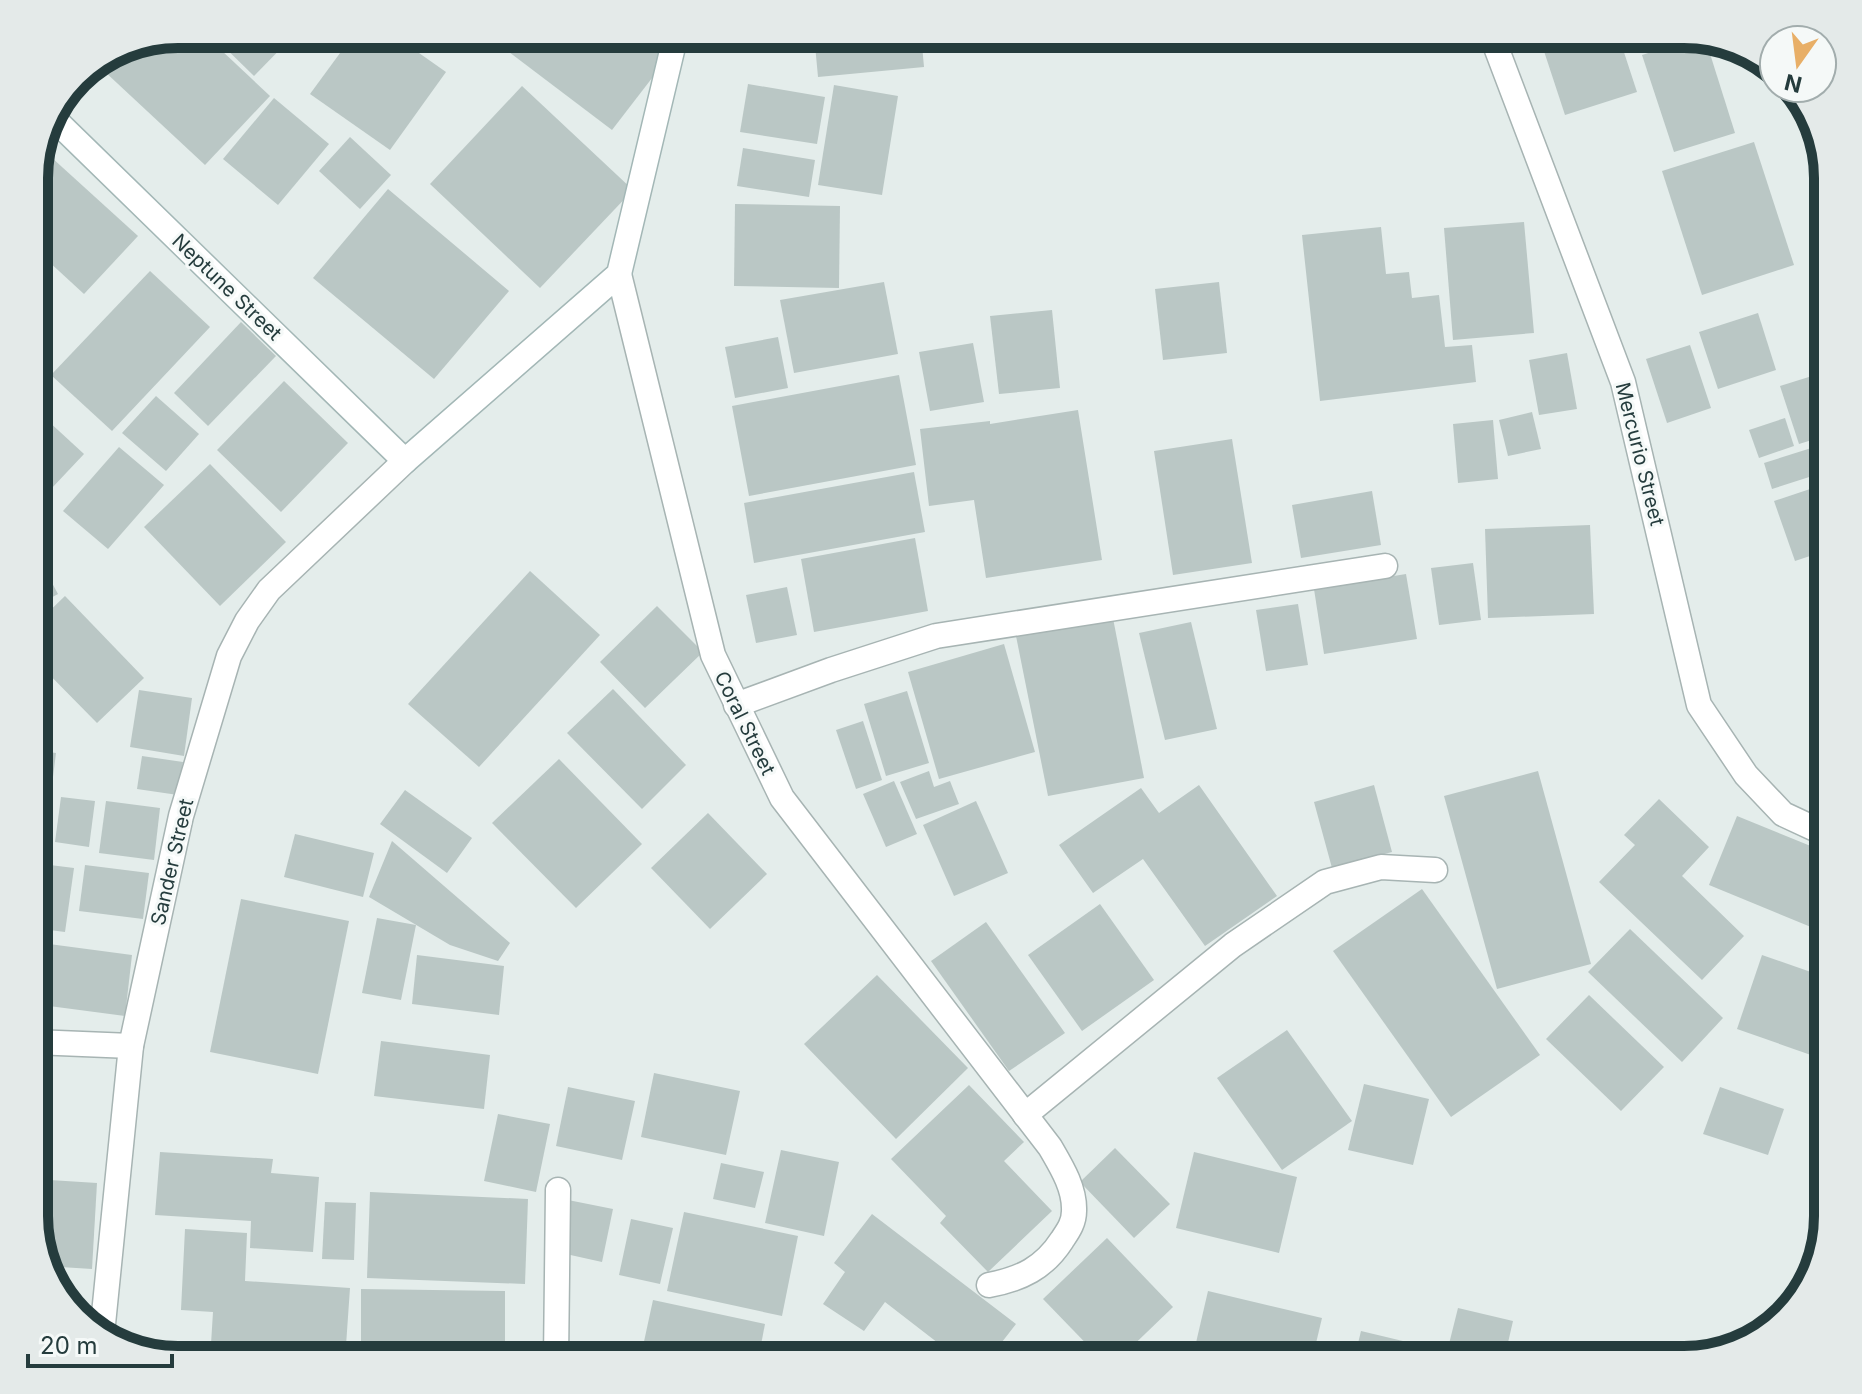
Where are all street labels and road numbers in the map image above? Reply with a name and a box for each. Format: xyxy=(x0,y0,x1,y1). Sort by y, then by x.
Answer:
street label: Neptune Street xyxy=(167,229,287,346)
street label: Mercurio Street xyxy=(1611,380,1670,529)
street label: Coral Street xyxy=(710,667,781,779)
street label: Sander Street xyxy=(146,796,198,928)

